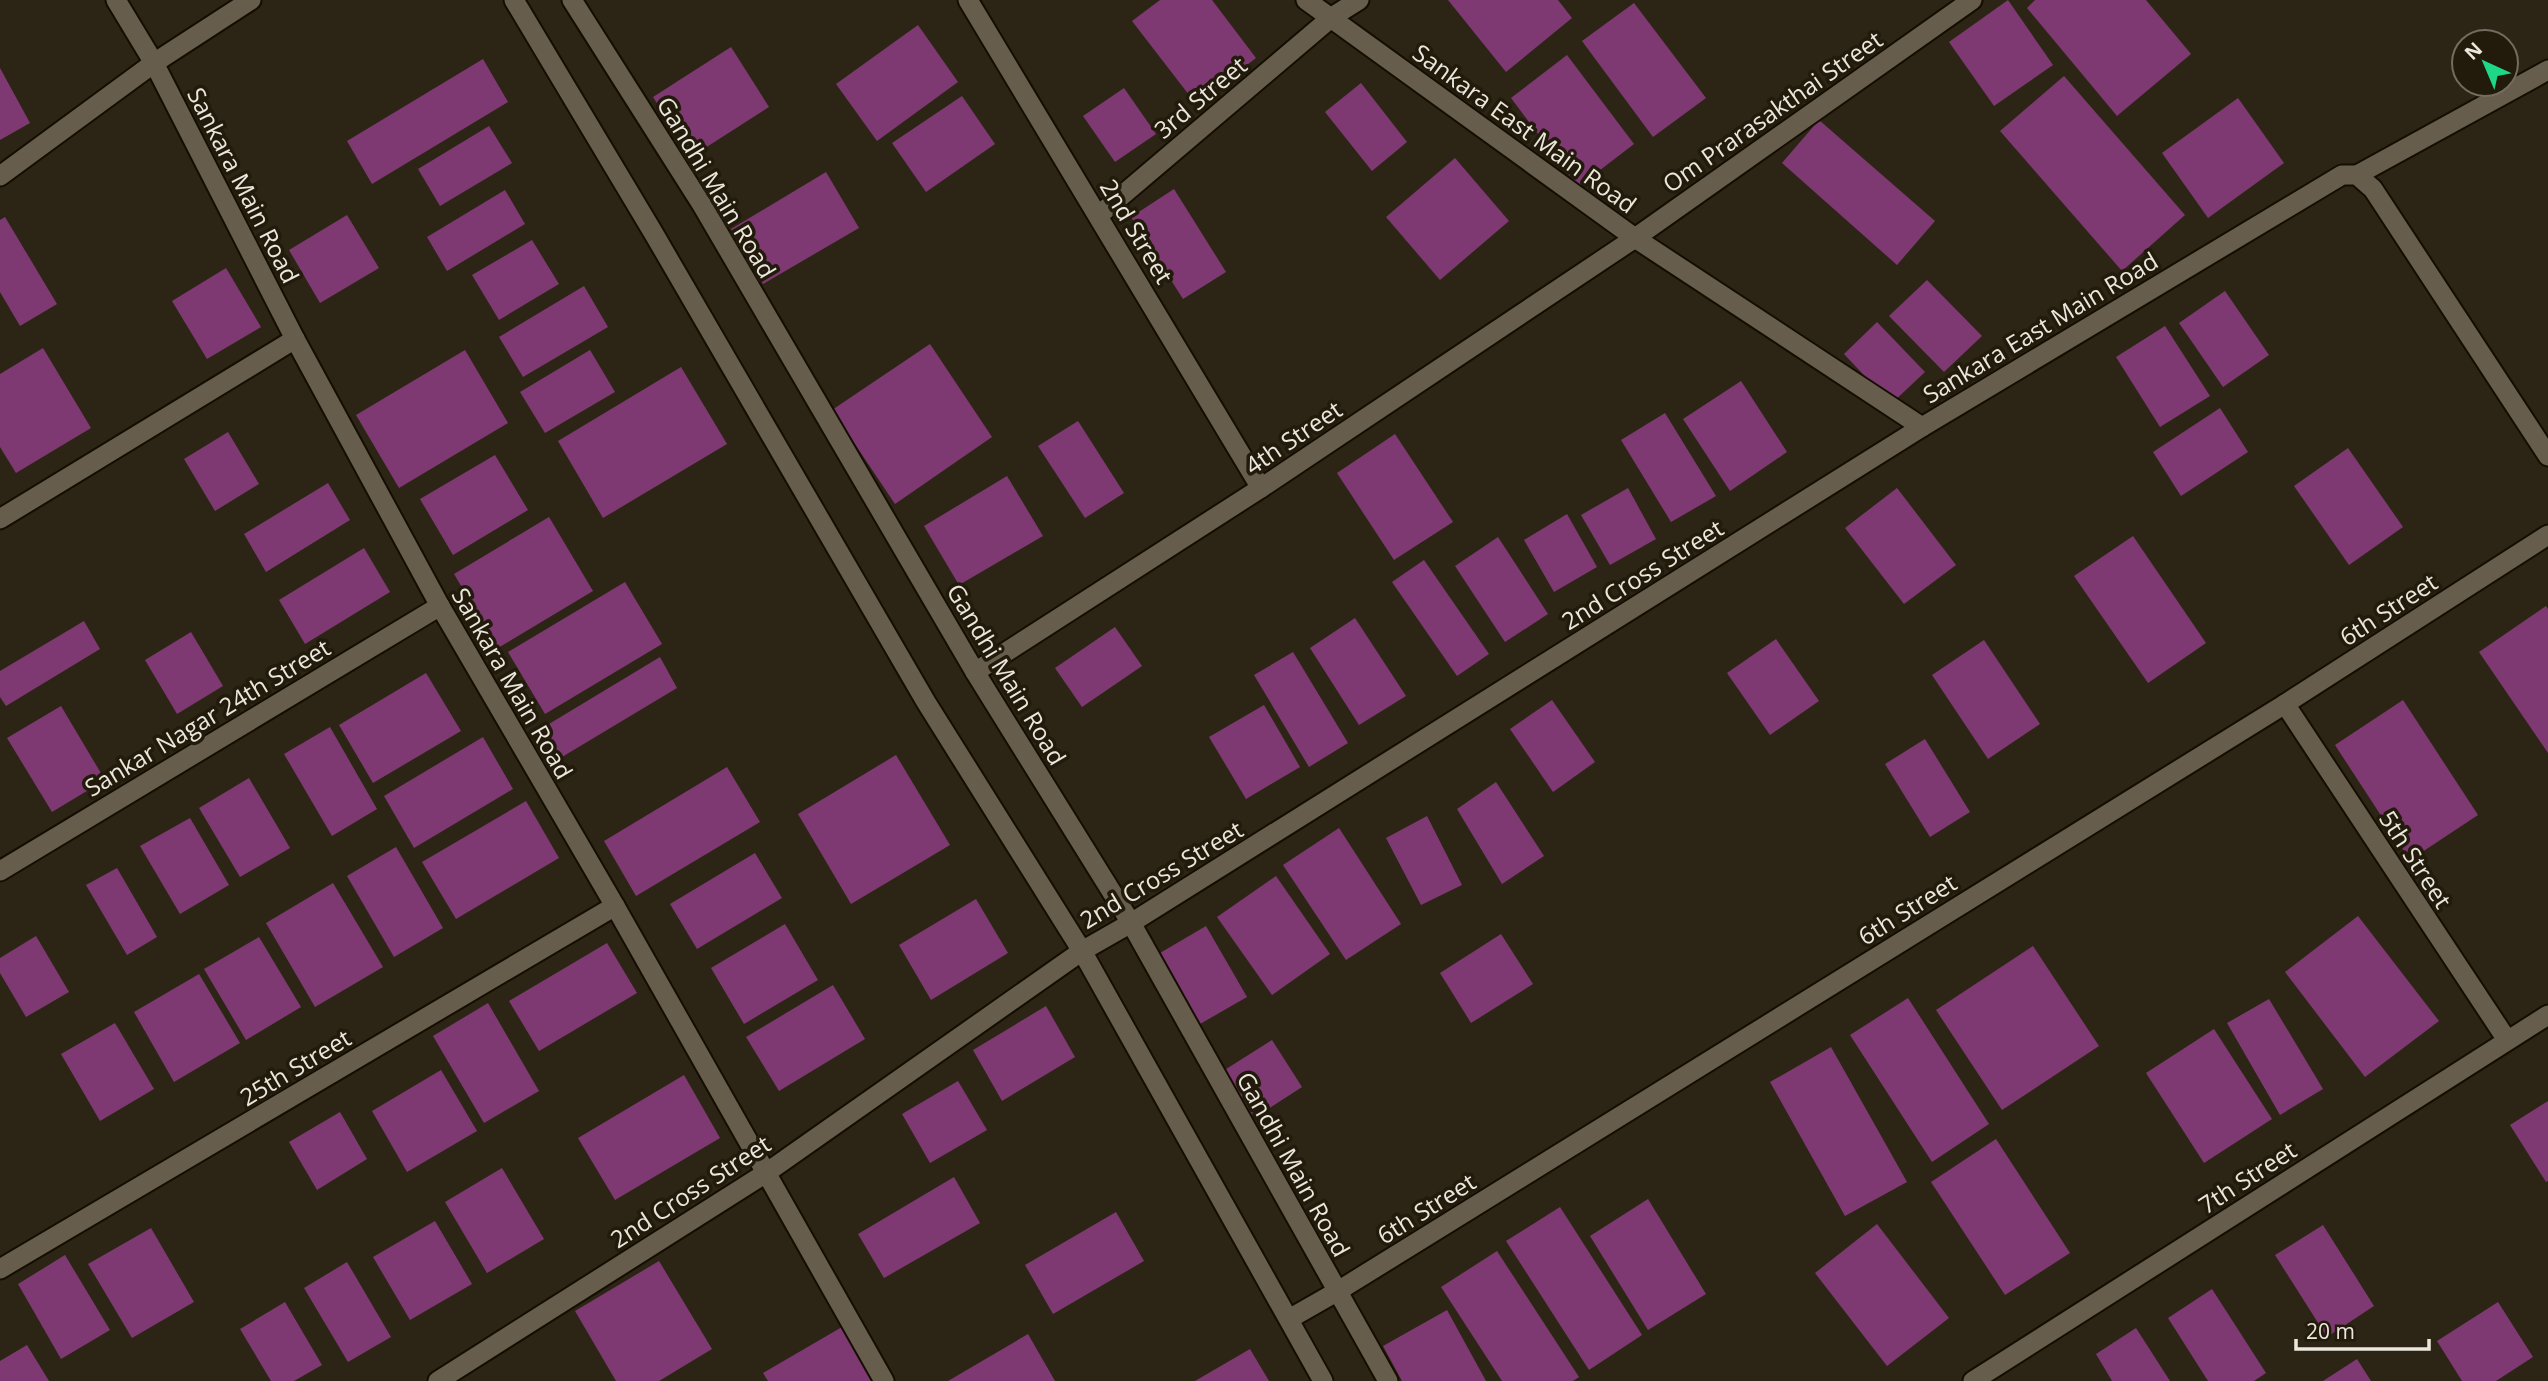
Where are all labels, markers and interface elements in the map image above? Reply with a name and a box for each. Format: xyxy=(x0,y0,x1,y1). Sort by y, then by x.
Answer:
street label: Om Prarasakthai Street xyxy=(1656,23,1888,199)
north arrow xyxy=(2450,28,2520,98)
street label: Sankara East Main Road xyxy=(1407,36,1643,220)
text: N xyxy=(2459,36,2488,65)
street label: 3rd Street xyxy=(1147,49,1253,145)
street label: Sankara Main Road xyxy=(180,81,308,289)
street label: Gandhi Main Road xyxy=(650,90,784,284)
street label: 2nd Street xyxy=(1093,173,1181,289)
street label: Sankara East Main Road xyxy=(1916,244,2164,410)
street label: 4th Street xyxy=(1238,392,1348,482)
street label: 2nd Cross Street xyxy=(1555,511,1729,637)
street label: 6th Street xyxy=(2333,565,2443,653)
street label: Gandhi Main Road xyxy=(940,577,1074,771)
street label: Sankara Main Road xyxy=(445,581,581,785)
street label: Sankar Nagar 24th Street xyxy=(78,630,336,804)
street label: 5th Street xyxy=(2372,804,2460,914)
street label: 2nd Cross Street xyxy=(1073,812,1249,936)
street label: 6th Street xyxy=(1852,866,1962,952)
street label: 25th Street xyxy=(233,1021,357,1113)
street label: Gandhi Main Road xyxy=(1230,1066,1358,1262)
street label: 2nd Cross Street xyxy=(603,1127,777,1255)
street label: 7th Street xyxy=(2192,1133,2302,1221)
street label: 6th Street xyxy=(1371,1165,1481,1251)
scale bar xyxy=(2296,1308,2429,1352)
text: 20 m xyxy=(2306,1317,2355,1345)

